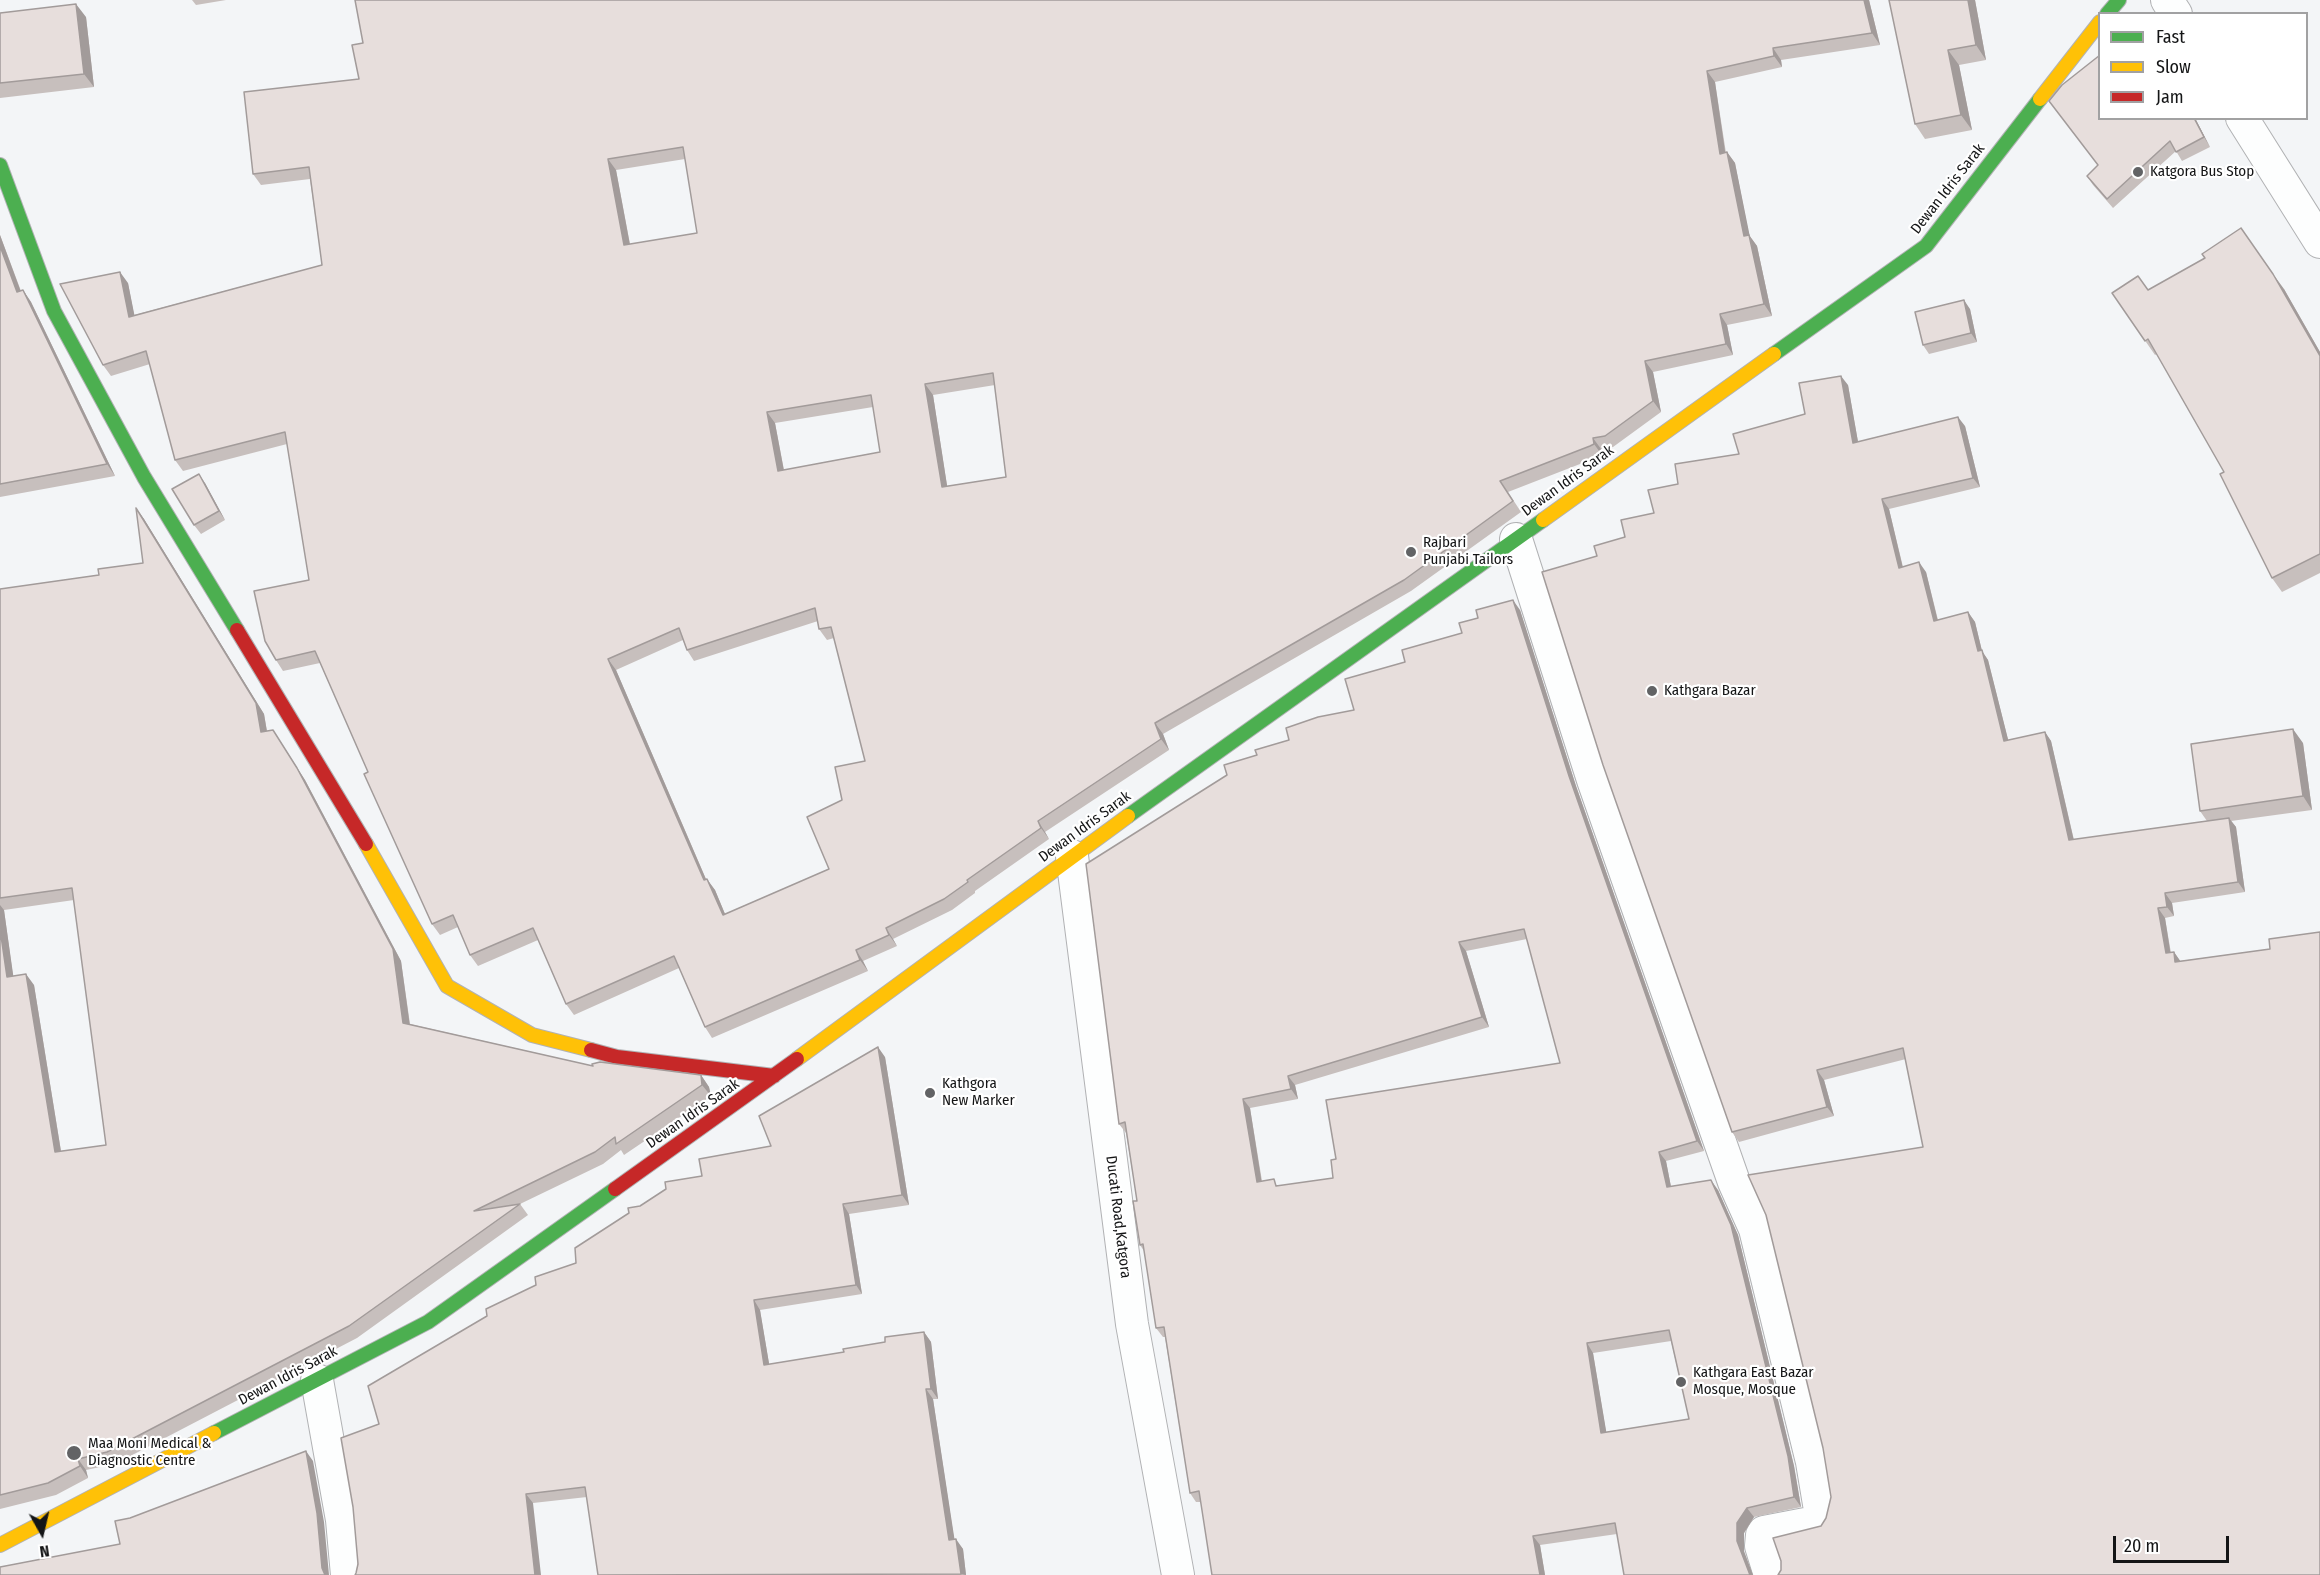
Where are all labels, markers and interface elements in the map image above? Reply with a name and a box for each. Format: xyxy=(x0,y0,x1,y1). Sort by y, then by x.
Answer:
legend xyxy=(2098,12,2308,120)
text: Fast xyxy=(2156,26,2185,48)
text: Slow xyxy=(2156,56,2191,78)
text: Jam xyxy=(2156,86,2184,108)
street label: Dewan Idris Sarak xyxy=(1907,140,1989,238)
place label: Katgora Bus Stop xyxy=(2150,163,2254,181)
marker: Katgora Bus Stop xyxy=(2131,165,2145,179)
street label: Dewan Idris Sarak xyxy=(1518,442,1618,520)
place label: Rajbari Punjabi Tailors xyxy=(1423,534,1513,569)
marker: Rajbari Punjabi Tailors xyxy=(1404,545,1418,559)
place label: Kathgara Bazar xyxy=(1664,682,1756,700)
marker: Kathgara Bazar xyxy=(1645,684,1659,698)
street label: Dewan Idris Sarak xyxy=(1035,788,1135,866)
street label: Dewan Idris Sarak xyxy=(643,1075,743,1153)
place label: Kathgora New Marker xyxy=(942,1075,1015,1110)
marker: Kathgora New Marker xyxy=(923,1086,937,1100)
street label: Ducati Road,Katgora xyxy=(1102,1155,1134,1279)
street label: Dewan Idris Sarak xyxy=(235,1342,341,1410)
place label: Kathgara East Bazar Mosque, Mosque xyxy=(1693,1364,1814,1399)
marker: Kathgara East Bazar Mosque, Mosque xyxy=(1674,1375,1688,1389)
place label: Maa Moni Medical & Diagnostic Centre xyxy=(88,1435,211,1470)
marker: Maa Moni Medical & Diagnostic Centre xyxy=(65,1444,83,1462)
north arrow xyxy=(12,1503,72,1563)
scale bar xyxy=(2116,1524,2232,1562)
text: 20 m xyxy=(2124,1535,2159,1557)
text: N xyxy=(39,1541,51,1561)

